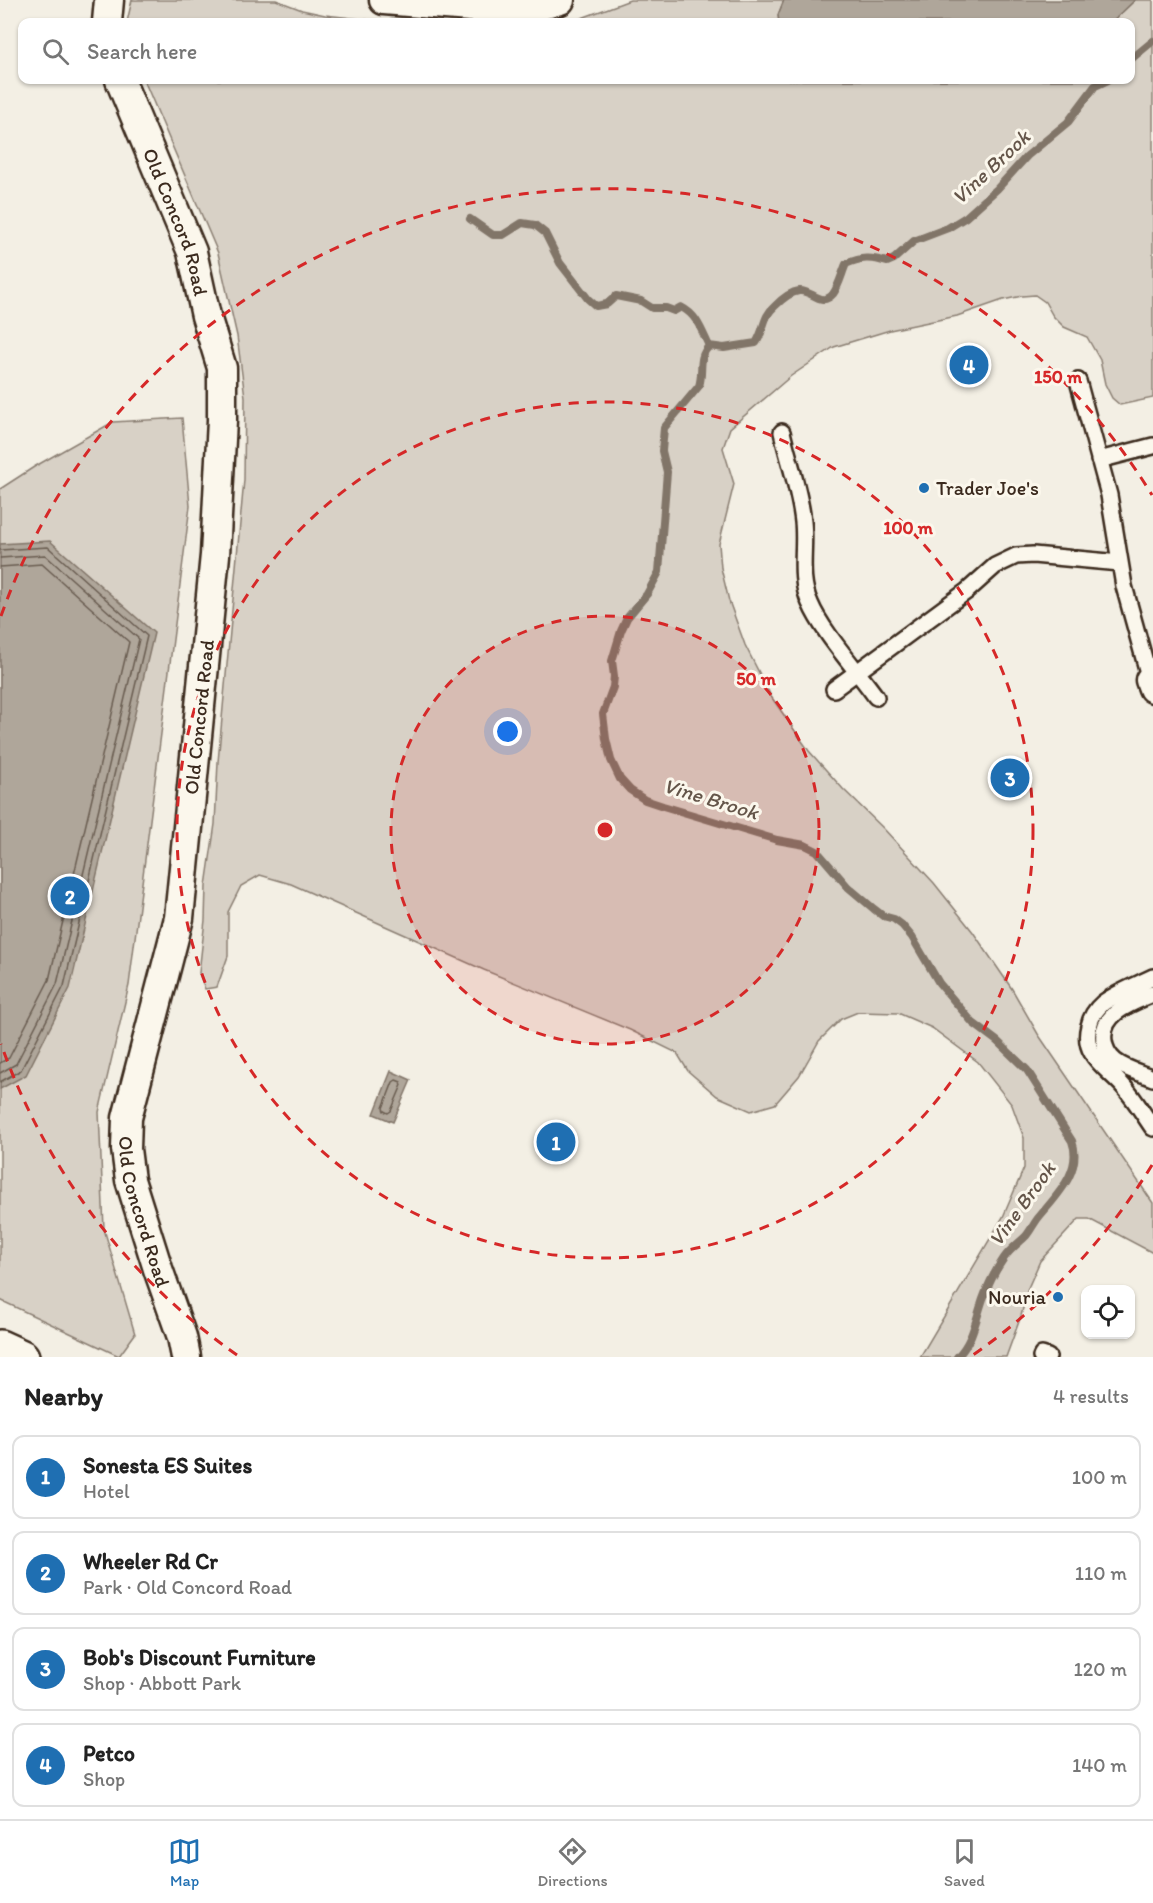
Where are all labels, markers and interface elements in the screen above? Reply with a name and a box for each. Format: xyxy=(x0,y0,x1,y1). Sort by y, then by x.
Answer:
search box xyxy=(18,18,1135,84)
icon: search xyxy=(39,35,72,68)
text: Search here xyxy=(87,38,197,65)
water label: Vine Brook xyxy=(946,123,1036,209)
street label: Old Concord Road xyxy=(138,145,213,298)
pin: 4 xyxy=(950,342,988,388)
text: 150 m xyxy=(1034,366,1083,388)
place label: Trader Joe's xyxy=(936,476,1039,500)
marker: Trader Joe's xyxy=(917,481,931,495)
text: 100 m xyxy=(883,517,934,539)
street label: Old Concord Road xyxy=(179,638,219,796)
text: 50 m xyxy=(736,668,777,690)
your location xyxy=(493,717,522,746)
pin: 3 xyxy=(990,756,1030,800)
water label: Vine Brook xyxy=(661,772,763,825)
centre of rings xyxy=(595,820,615,840)
pin: 2 xyxy=(50,874,90,918)
pin: 1 xyxy=(536,1120,576,1164)
street label: Old Concord Road xyxy=(114,1136,175,1290)
water label: Vine Brook xyxy=(983,1156,1061,1251)
place label: Nouria xyxy=(988,1285,1047,1309)
map controls xyxy=(1081,1285,1135,1339)
button: locate xyxy=(1081,1285,1135,1339)
marker: Nouria xyxy=(1051,1290,1065,1304)
text: Nearby xyxy=(24,1380,103,1412)
text: 4 results xyxy=(1053,1384,1129,1408)
text: Sonesta ES Suites xyxy=(83,1452,252,1479)
text: 1 xyxy=(41,1465,50,1489)
text: 100 m xyxy=(1072,1465,1127,1489)
text: Hotel xyxy=(83,1479,130,1503)
text: Wheeler Rd Cr xyxy=(83,1548,218,1575)
text: 2 xyxy=(40,1561,51,1585)
text: 110 m xyxy=(1075,1561,1127,1585)
text: Park · Old Concord Road xyxy=(83,1575,292,1599)
text: Bob's Discount Furniture xyxy=(83,1644,316,1671)
text: 3 xyxy=(40,1657,51,1681)
text: 120 m xyxy=(1074,1657,1127,1681)
text: Shop · Abbott Park xyxy=(83,1671,241,1695)
text: Petco xyxy=(83,1740,135,1767)
text: 4 xyxy=(39,1753,52,1777)
text: 140 m xyxy=(1072,1753,1127,1777)
text: Shop xyxy=(83,1767,125,1791)
tab: Map xyxy=(168,1835,201,1890)
tab: Directions xyxy=(537,1835,608,1890)
tab: Saved xyxy=(944,1835,985,1890)

